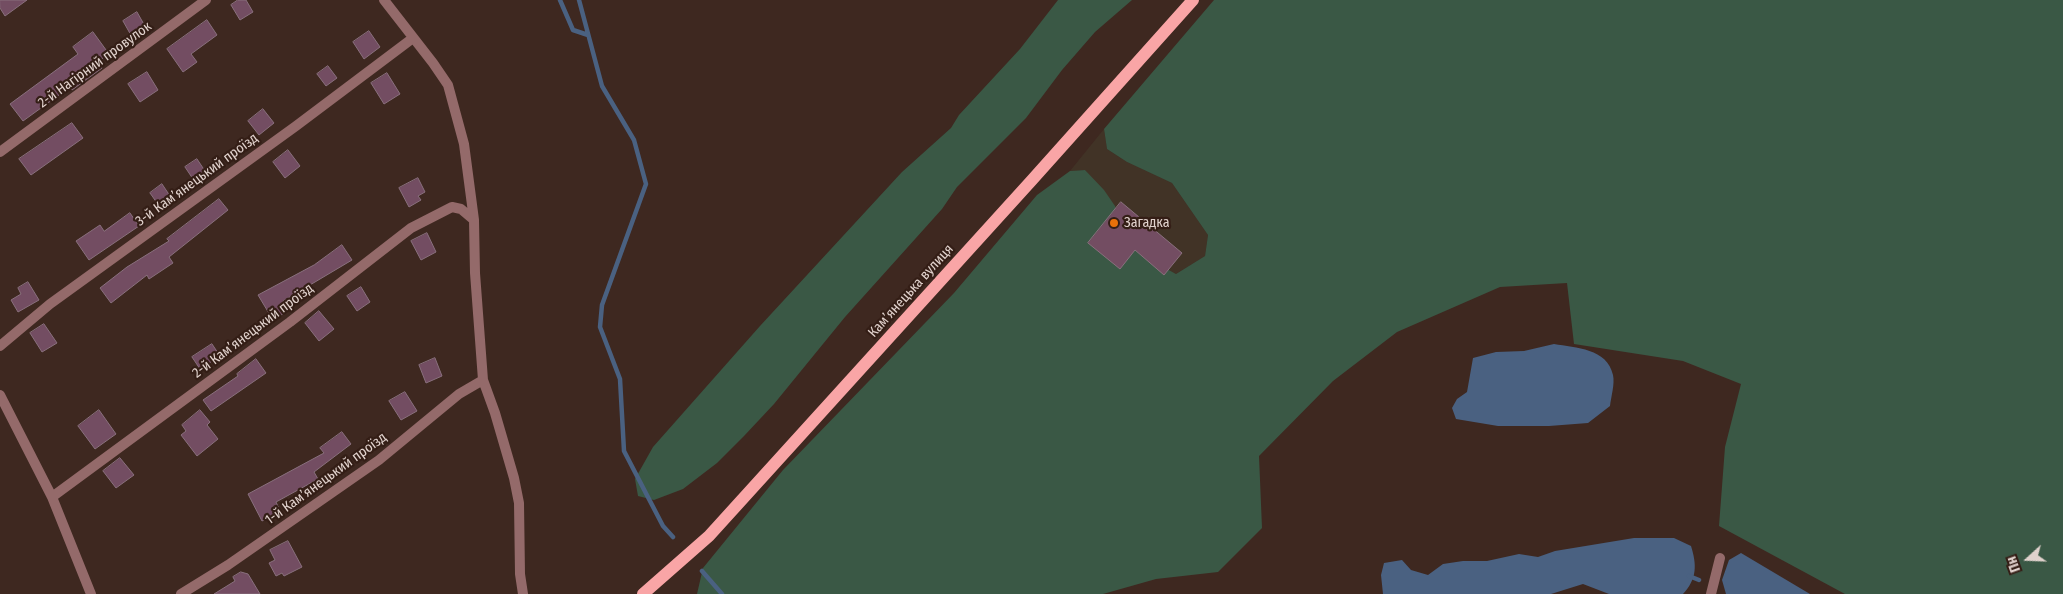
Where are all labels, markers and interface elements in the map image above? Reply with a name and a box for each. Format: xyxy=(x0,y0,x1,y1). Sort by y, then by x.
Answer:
street label: 2-й Нагірний провулок xyxy=(35,18,155,112)
street label: 3-й Камʼянецький проїзд xyxy=(133,130,261,230)
place label: Загадка xyxy=(1124,215,1170,231)
marker: Загадка xyxy=(1108,217,1120,229)
street label: Камʼянецька вулиця xyxy=(865,241,957,341)
street label: 2-й Камʼянецький проїзд xyxy=(189,280,317,382)
street label: 1-й Камʼянецький проїзд xyxy=(262,429,390,529)
north arrow xyxy=(2003,534,2053,584)
text: Пн xyxy=(2003,554,2024,575)

